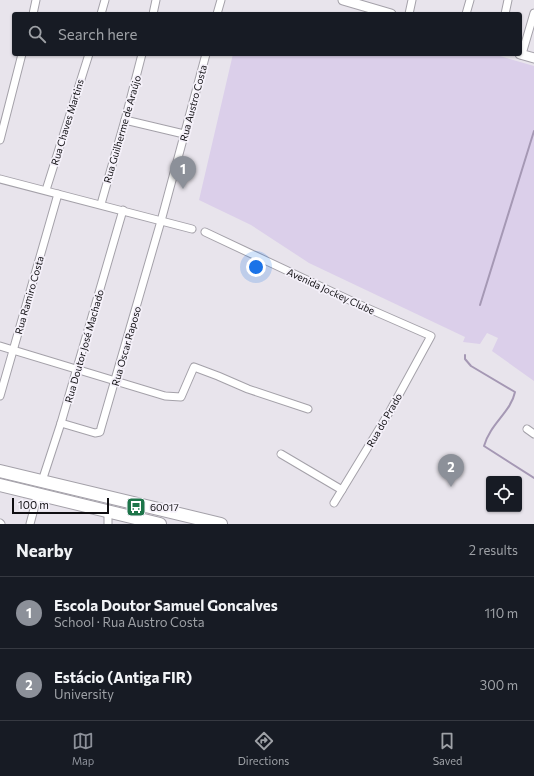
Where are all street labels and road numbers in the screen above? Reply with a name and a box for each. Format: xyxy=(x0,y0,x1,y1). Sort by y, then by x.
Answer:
street label: Rua Austro Costa xyxy=(177,63,209,143)
street label: Rua Guilherme de Araújo xyxy=(101,74,143,184)
street label: Rua Chaves Martins xyxy=(48,77,86,167)
street label: Rua Ramiro Costa xyxy=(12,254,46,336)
street label: Avenida Jockey Clube xyxy=(285,265,377,317)
street label: Rua Doutor José Machado xyxy=(62,288,106,404)
street label: Rua Oscar Raposo xyxy=(109,305,143,387)
street label: Rua do Prado xyxy=(364,391,404,449)

